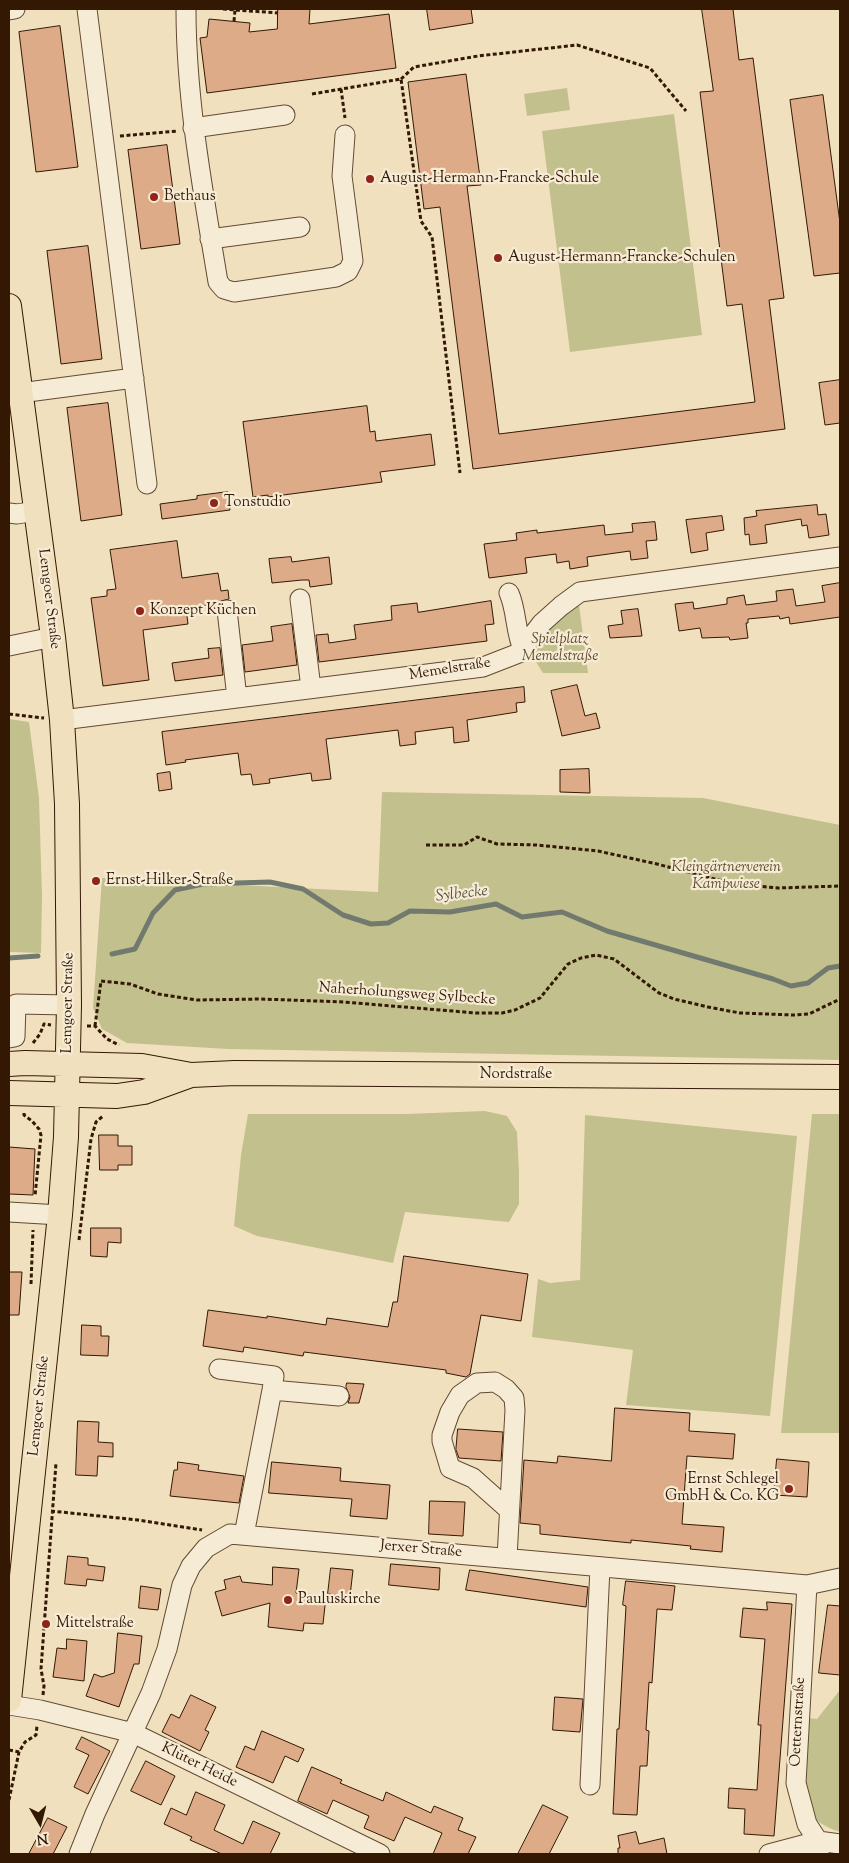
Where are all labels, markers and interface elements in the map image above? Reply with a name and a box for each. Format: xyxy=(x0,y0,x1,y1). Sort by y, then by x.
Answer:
place label: August-Hermann-Francke-Schule xyxy=(380,170,599,188)
marker: August-Hermann-Francke-Schule xyxy=(364,173,376,185)
place label: Bethaus xyxy=(164,188,216,206)
marker: Bethaus xyxy=(148,191,160,203)
place label: August-Hermann-Francke-Schulen xyxy=(508,249,736,267)
marker: August-Hermann-Francke-Schulen xyxy=(492,252,504,264)
place label: Tonstudio xyxy=(224,494,291,512)
marker: Tonstudio xyxy=(208,497,220,509)
street label: Lemgoer Straße xyxy=(33,548,63,650)
place label: Konzept Küchen xyxy=(150,602,257,620)
marker: Konzept Küchen xyxy=(134,605,146,617)
park label: Spielplatz Memelstraße xyxy=(522,631,598,666)
street label: Memelstraße xyxy=(408,655,492,685)
park label: Kleingärtnerverein Kampwiese xyxy=(671,859,781,894)
place label: Ernst-Hilker-Straße xyxy=(106,872,233,890)
marker: Ernst-Hilker-Straße xyxy=(90,875,102,887)
water label: Sylbecke xyxy=(435,883,489,907)
street label: Lemgoer Straße xyxy=(59,952,79,1054)
street label: Naherholungsweg Sylbecke xyxy=(318,980,496,1010)
street label: Nordstraße xyxy=(480,1066,552,1084)
street label: Lemgoer Straße xyxy=(26,1355,54,1457)
place label: Ernst Schlegel GmbH & Co. KG xyxy=(665,1471,779,1506)
marker: Ernst Schlegel GmbH & Co. KG xyxy=(783,1483,795,1495)
street label: Jerxer Straße xyxy=(379,1537,463,1563)
place label: Pauluskirche xyxy=(298,1591,380,1609)
marker: Pauluskirche xyxy=(282,1594,294,1606)
place label: Mittelstraße xyxy=(56,1615,134,1633)
marker: Mittelstraße xyxy=(40,1618,52,1630)
street label: Oetternstraße xyxy=(788,1677,810,1767)
street label: Klüter Heide xyxy=(158,1740,240,1792)
north arrow xyxy=(15,1798,65,1848)
text: N xyxy=(35,1827,49,1849)

